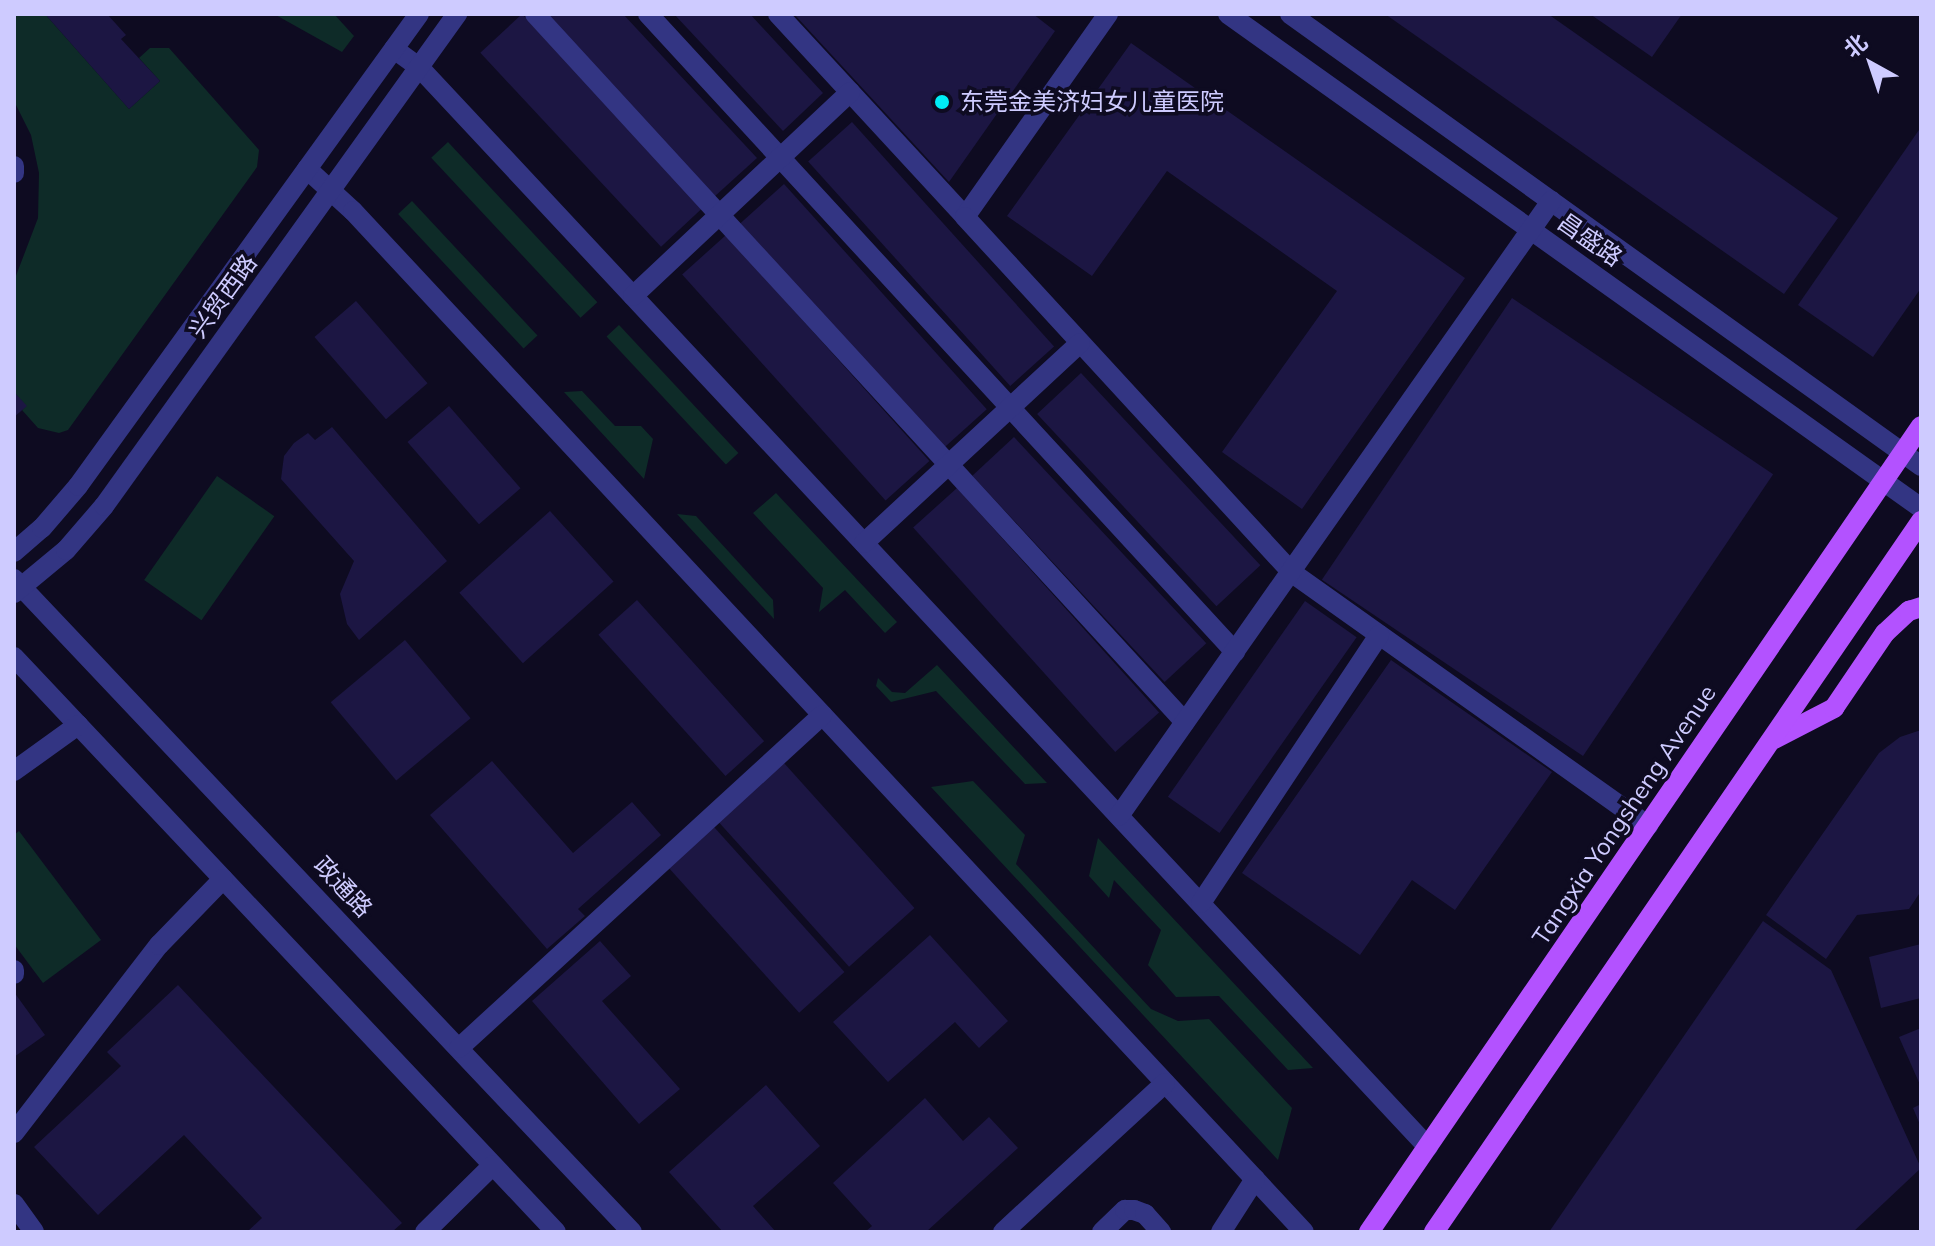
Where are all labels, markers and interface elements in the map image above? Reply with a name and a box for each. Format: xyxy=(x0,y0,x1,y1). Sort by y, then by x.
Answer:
north arrow xyxy=(1831,24,1911,104)
text: 北 xyxy=(1838,28,1873,63)
place label: 东莞金美济妇女儿童医院 xyxy=(960,88,1224,116)
marker: 东莞金美济妇女儿童医院 xyxy=(931,91,953,113)
street label: 昌盛路 xyxy=(1552,208,1628,272)
street label: 兴贸西路 xyxy=(183,249,263,343)
street label: Tangxia Yongsheng Avenue xyxy=(1526,680,1722,950)
street label: 政通路 xyxy=(308,851,378,923)

